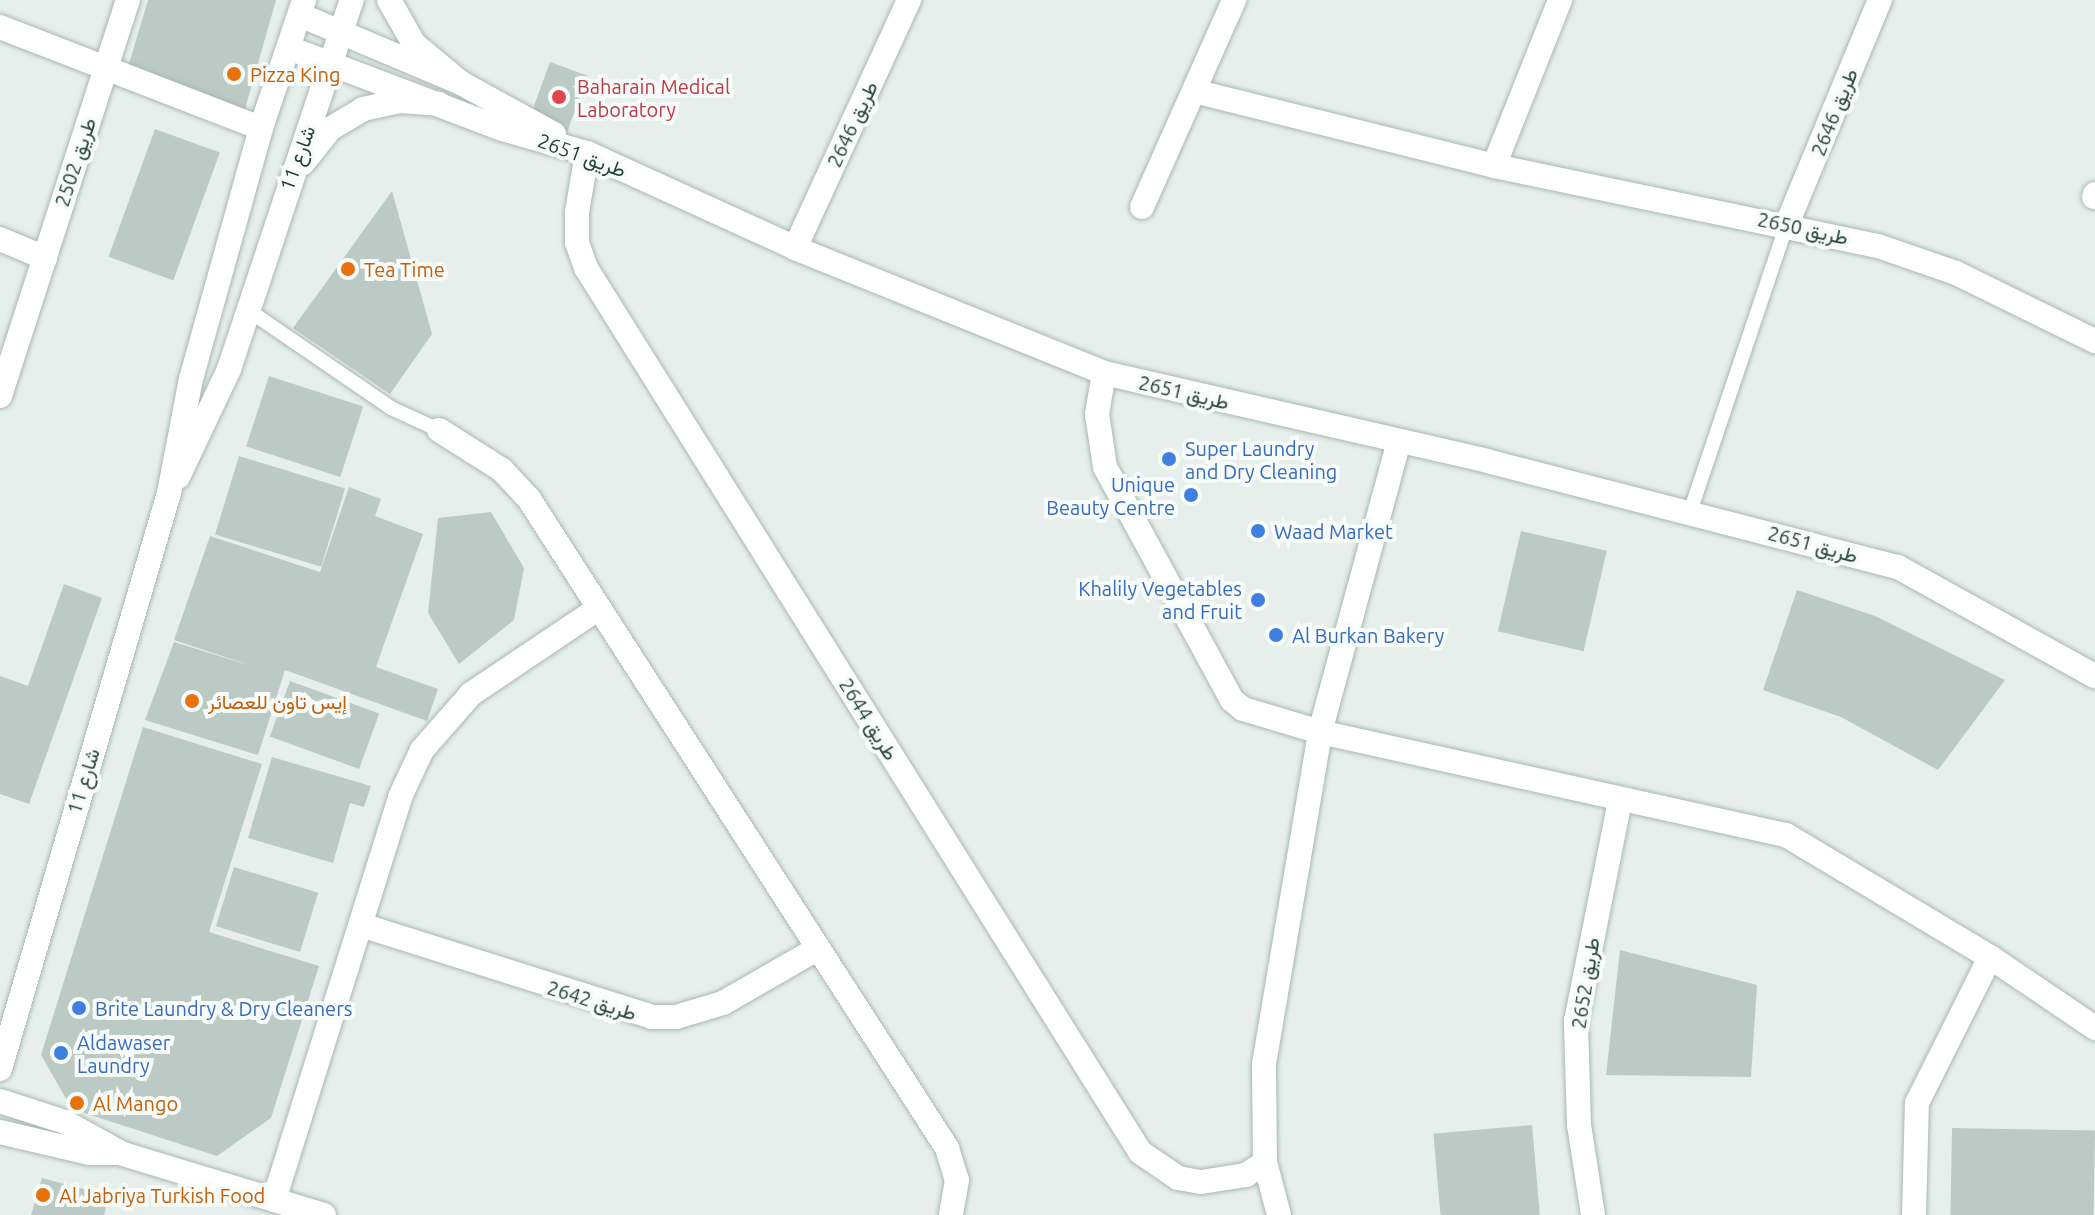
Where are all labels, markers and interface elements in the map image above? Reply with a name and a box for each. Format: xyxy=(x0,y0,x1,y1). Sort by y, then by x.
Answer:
place label: Pizza King xyxy=(250,62,340,86)
marker: Pizza King xyxy=(225,65,243,83)
street label: طريق 2646 xyxy=(1806,65,1862,159)
place label: Baharain Medical Laboratory xyxy=(577,74,730,121)
street label: طريق 2646 xyxy=(822,77,882,171)
marker: Baharain Medical Laboratory xyxy=(548,86,570,108)
street label: طريق 2502 xyxy=(49,114,101,210)
street label: شارع 11 xyxy=(274,122,320,194)
street label: طريق 2651 xyxy=(535,128,629,182)
street label: طريق 2650 xyxy=(1755,207,1851,249)
place label: Tea Time xyxy=(364,257,445,281)
marker: Tea Time xyxy=(339,260,357,278)
street label: طريق 2651 xyxy=(1136,370,1232,414)
place label: Super Laundry and Dry Cleaning xyxy=(1185,436,1337,483)
marker: Super Laundry and Dry Cleaning xyxy=(1160,450,1178,468)
place label: Unique Beauty Centre xyxy=(1046,472,1175,519)
marker: Unique Beauty Centre xyxy=(1182,486,1200,504)
place label: Waad Market xyxy=(1274,519,1393,543)
street label: طريق 2651 xyxy=(1765,520,1861,568)
marker: Waad Market xyxy=(1249,522,1267,540)
place label: Khalily Vegetables and Fruit xyxy=(1078,576,1242,623)
marker: Khalily Vegetables and Fruit xyxy=(1249,591,1267,609)
place label: Al Burkan Bakery xyxy=(1292,623,1444,647)
marker: Al Burkan Bakery xyxy=(1267,626,1285,644)
street label: طريق 2644 xyxy=(834,674,904,764)
place label: إيس تاون للعصائر xyxy=(208,689,347,713)
marker: إيس تاون للعصائر xyxy=(183,692,201,710)
street label: شارع 11 xyxy=(62,745,104,817)
street label: طريق 2652 xyxy=(1566,936,1604,1030)
street label: طريق 2642 xyxy=(544,975,640,1025)
place label: Brite Laundry & Dry Cleaners xyxy=(95,996,352,1020)
marker: Brite Laundry & Dry Cleaners xyxy=(70,999,88,1017)
place label: Aldawaser Laundry xyxy=(77,1030,170,1077)
marker: Aldawaser Laundry xyxy=(52,1044,70,1062)
place label: Al Mango xyxy=(93,1091,178,1115)
marker: Al Mango xyxy=(68,1094,86,1112)
place label: Al Jabriya Turkish Food xyxy=(59,1183,265,1207)
marker: Al Jabriya Turkish Food xyxy=(34,1186,52,1204)

